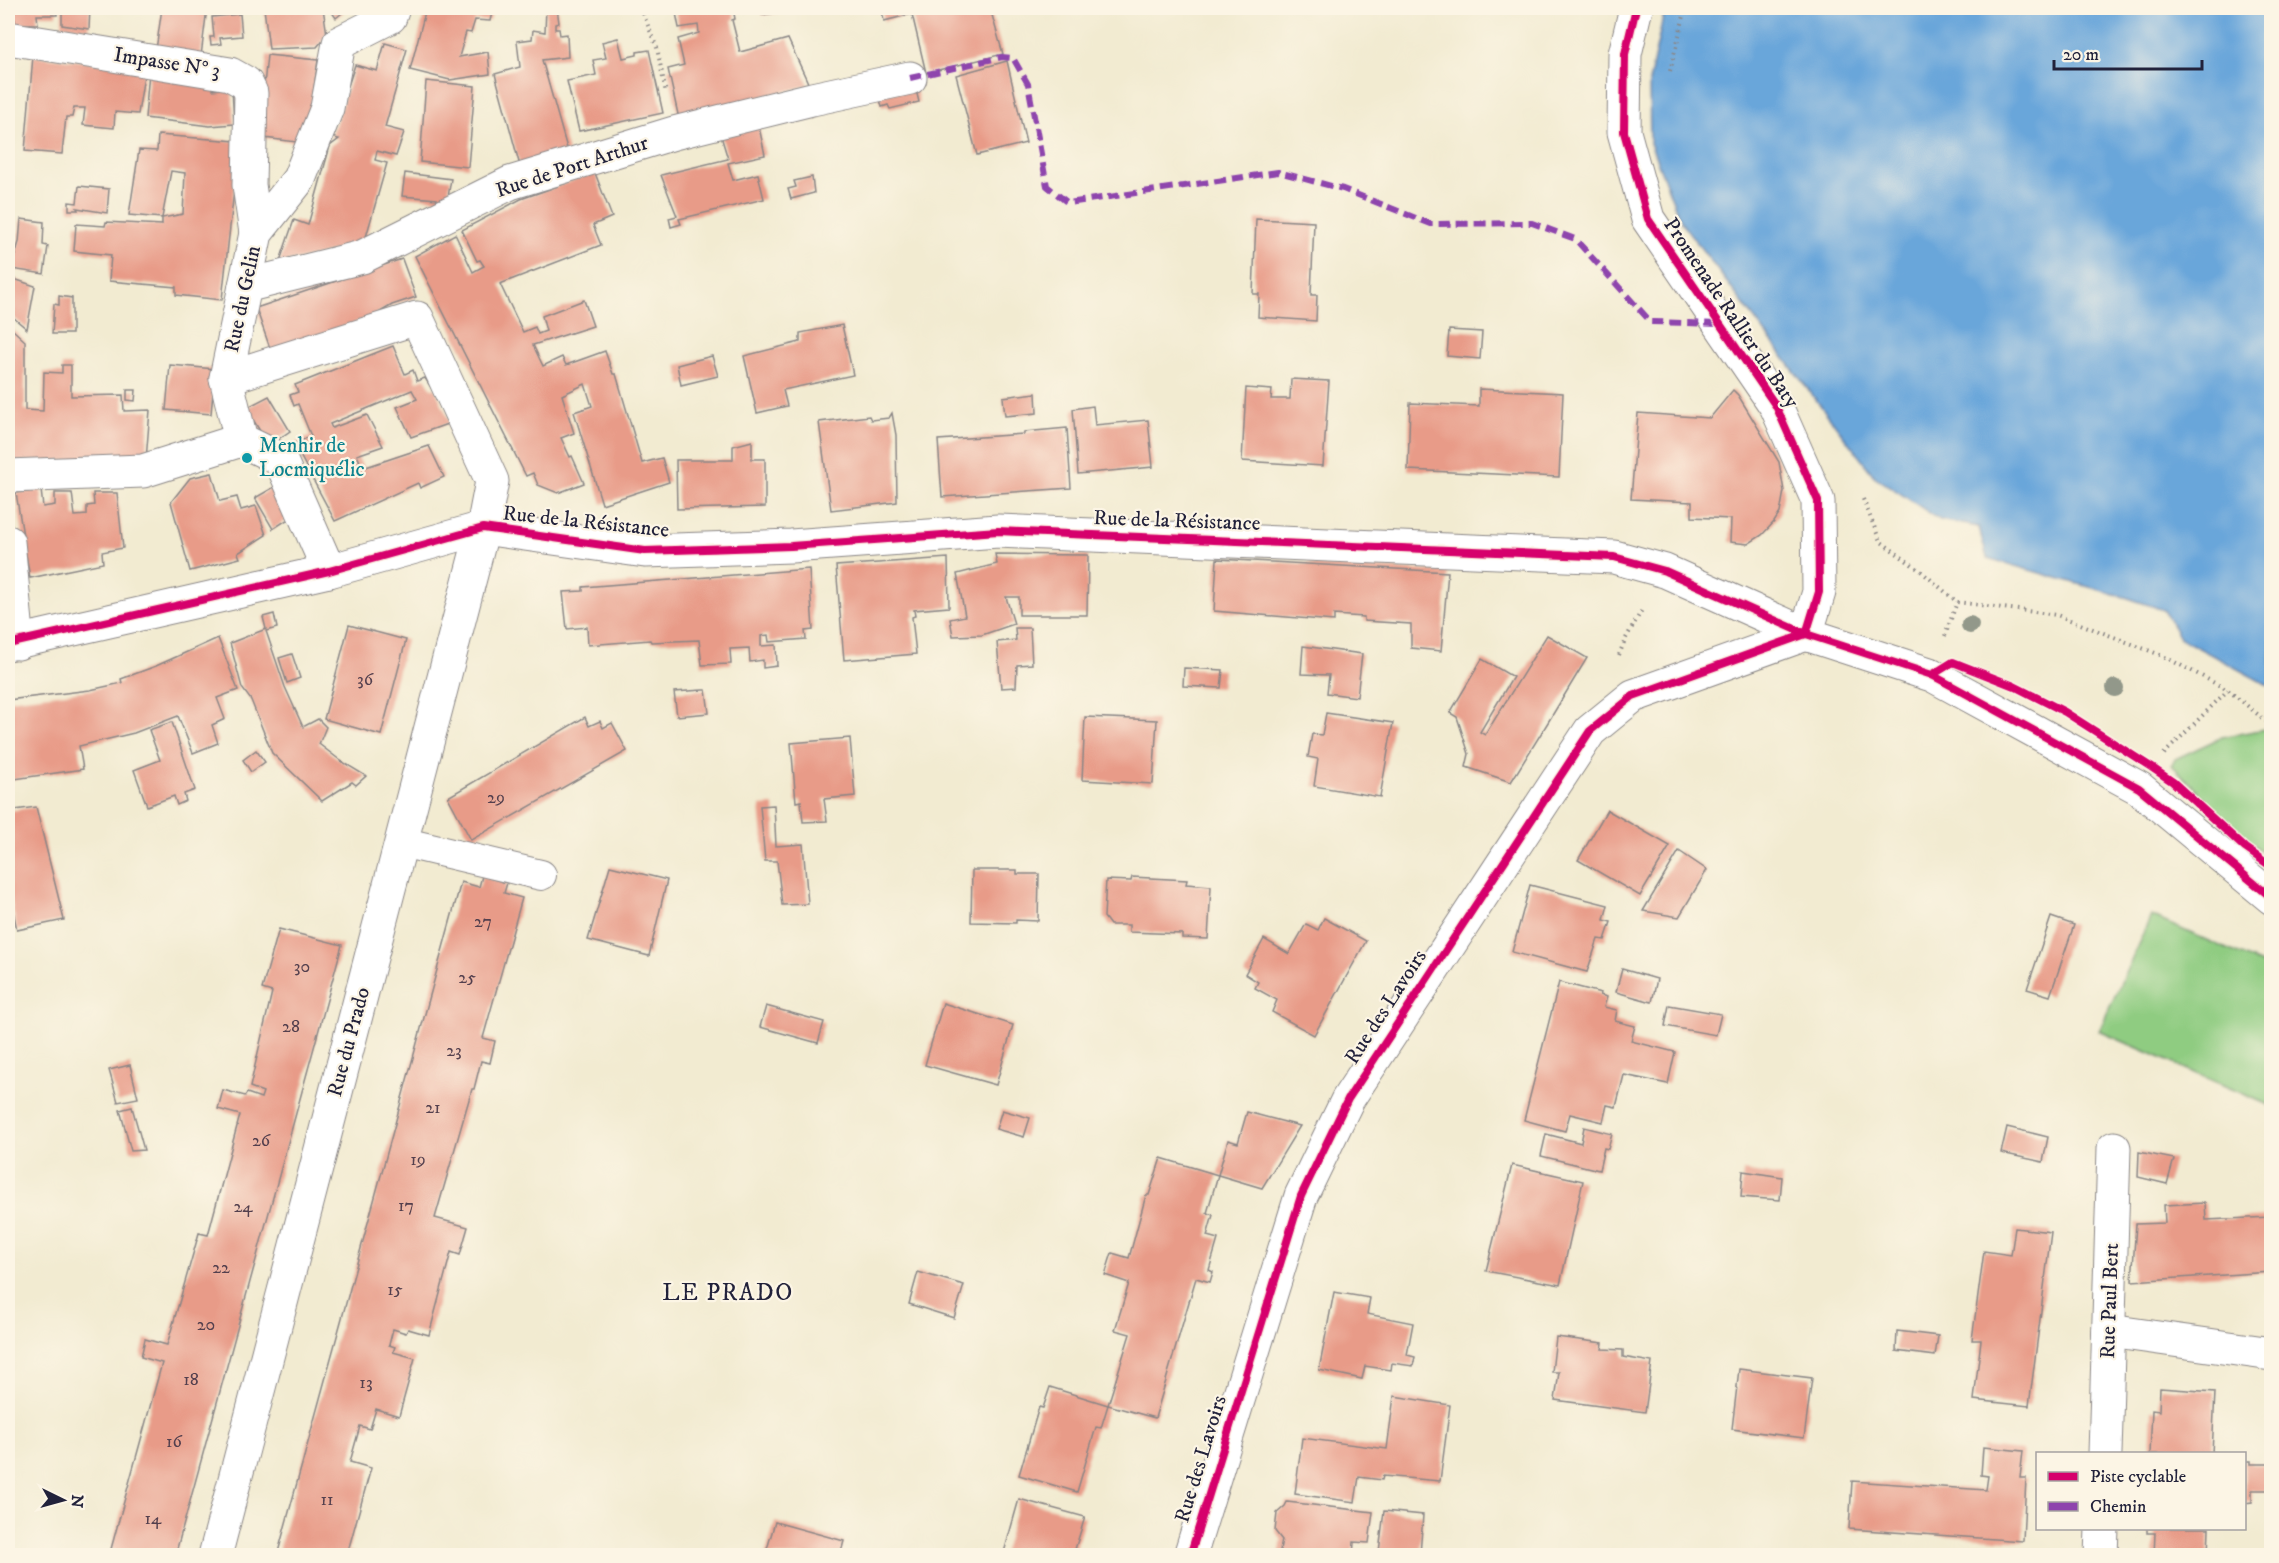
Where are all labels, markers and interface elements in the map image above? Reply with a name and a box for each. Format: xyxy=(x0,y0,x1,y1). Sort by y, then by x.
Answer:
scale bar xyxy=(2054,33,2202,71)
street label: Impasse N° 3 xyxy=(112,42,222,84)
text: 20 m xyxy=(2063,44,2099,66)
street label: Rue de Port Arthur xyxy=(493,130,652,204)
street label: Promenade Rallier du Baty xyxy=(1658,213,1805,414)
street label: Rue du Gelin xyxy=(219,243,267,355)
place label: Menhir de Locmiquélic xyxy=(259,433,365,483)
marker: Menhir de Locmiquélic xyxy=(240,451,254,465)
street label: Rue de la Résistance xyxy=(502,500,671,544)
street label: Rue de la Résistance xyxy=(1093,505,1261,537)
house number: 36 xyxy=(357,669,374,691)
house number: 29 xyxy=(487,787,505,809)
house number: 27 xyxy=(474,911,492,933)
street label: Rue des Lavoirs xyxy=(1339,945,1433,1069)
house number: 30 xyxy=(294,956,310,978)
house number: 25 xyxy=(458,967,476,989)
street label: Rue du Prado xyxy=(322,985,376,1099)
house number: 28 xyxy=(282,1016,300,1038)
house number: 23 xyxy=(446,1040,462,1062)
house number: 21 xyxy=(425,1097,441,1119)
house number: 26 xyxy=(252,1130,271,1152)
house number: 19 xyxy=(410,1149,426,1171)
house number: 17 xyxy=(398,1195,414,1217)
house number: 24 xyxy=(233,1196,253,1218)
street label: Rue Paul Bert xyxy=(2095,1242,2125,1359)
house number: 22 xyxy=(212,1257,230,1279)
district label: LE PRADO xyxy=(662,1278,794,1308)
house number: 15 xyxy=(387,1279,403,1301)
house number: 20 xyxy=(197,1314,215,1336)
house number: 18 xyxy=(183,1369,199,1391)
house number: 13 xyxy=(359,1372,373,1394)
street label: Rue des Lavoirs xyxy=(1169,1392,1233,1526)
house number: 16 xyxy=(166,1431,183,1453)
legend xyxy=(2036,1452,2246,1530)
text: Piste cyclable xyxy=(2090,1466,2186,1488)
north arrow xyxy=(33,1470,93,1530)
house number: 11 xyxy=(320,1489,334,1511)
text: N xyxy=(66,1494,87,1509)
text: Chemin xyxy=(2090,1496,2147,1518)
house number: 14 xyxy=(145,1508,162,1530)

